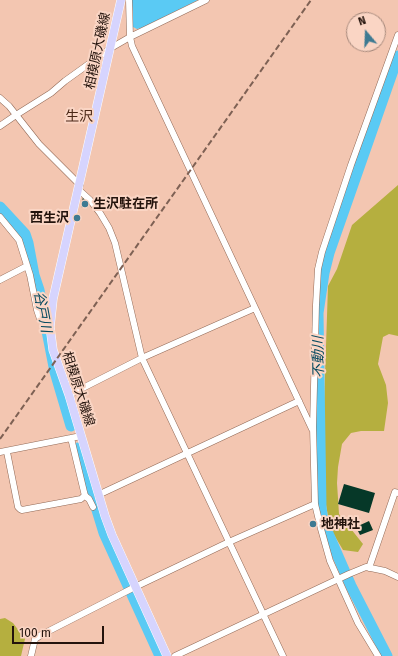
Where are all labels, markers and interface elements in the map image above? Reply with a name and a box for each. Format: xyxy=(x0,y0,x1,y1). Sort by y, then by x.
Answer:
street label: 相模原大磯線 xyxy=(82,11,114,91)
north arrow xyxy=(346,12,386,52)
text: N xyxy=(357,14,368,28)
district label: 生沢 xyxy=(65,109,93,125)
place label: 生沢駐在所 xyxy=(93,196,158,212)
marker: 生沢駐在所 xyxy=(80,199,90,209)
place label: 西生沢 xyxy=(30,210,69,226)
marker: 西生沢 xyxy=(72,213,82,223)
water label: 谷戸川 xyxy=(30,290,54,334)
water label: 不動川 xyxy=(310,336,328,378)
street label: 相模原大磯線 xyxy=(59,349,97,429)
place label: 地神社 xyxy=(321,516,360,532)
marker: 地神社 xyxy=(308,519,318,529)
scale bar xyxy=(14,618,106,644)
text: 100 m xyxy=(19,626,51,640)

